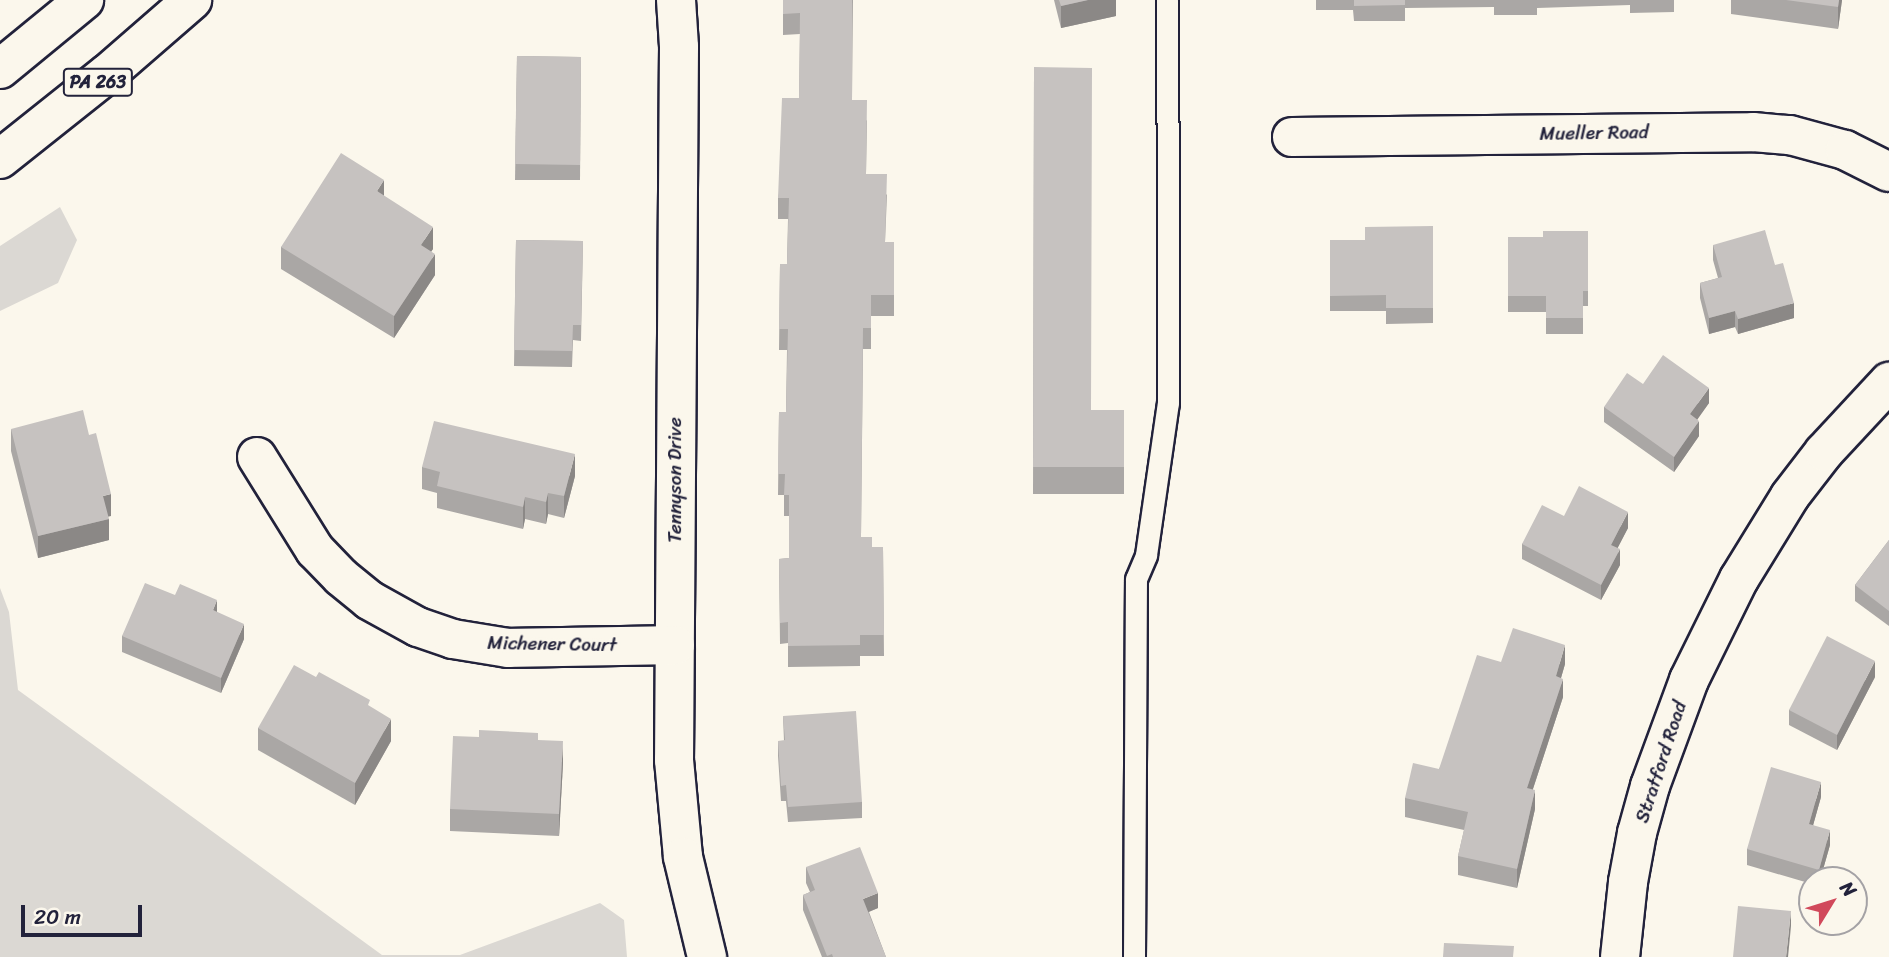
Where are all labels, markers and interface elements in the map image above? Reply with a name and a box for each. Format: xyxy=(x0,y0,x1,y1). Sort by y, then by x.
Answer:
road number: PA 263 xyxy=(61,68,135,96)
street label: Mueller Road xyxy=(1539,121,1649,145)
street label: Tennyson Drive xyxy=(664,417,686,543)
street label: Michener Court xyxy=(487,631,617,657)
street label: Stratford Road xyxy=(1631,698,1691,826)
north arrow xyxy=(1798,866,1868,936)
text: N xyxy=(1831,874,1865,904)
scale bar xyxy=(24,890,145,934)
text: 20 m xyxy=(34,898,81,936)

